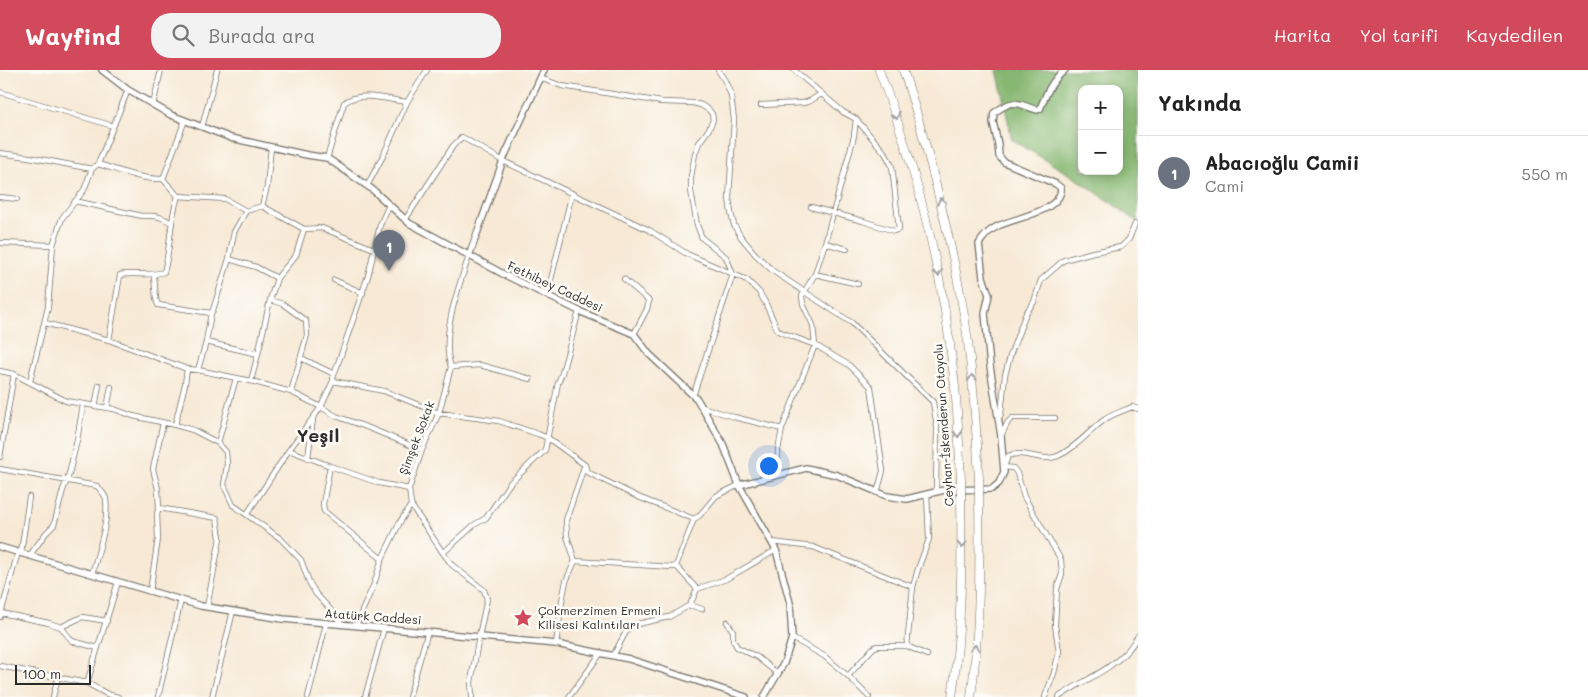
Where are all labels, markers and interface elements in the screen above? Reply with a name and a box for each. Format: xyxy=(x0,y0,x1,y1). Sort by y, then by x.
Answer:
search box xyxy=(151,13,501,58)
text: Wayfind xyxy=(25,20,121,51)
icon: search xyxy=(169,21,197,49)
text: Burada ara xyxy=(209,23,315,48)
text: Harita xyxy=(1274,23,1331,47)
text: Yol tarifi xyxy=(1359,23,1438,47)
text: Kaydedilen xyxy=(1466,23,1563,47)
map controls xyxy=(1078,85,1123,175)
button: + xyxy=(1078,85,1123,130)
text: Yakında xyxy=(1158,89,1242,116)
one-way arrow xyxy=(890,111,900,120)
button: − xyxy=(1078,130,1123,175)
text: Abacıoğlu Camii xyxy=(1205,150,1359,175)
text: 1 xyxy=(1170,163,1178,184)
text: 550 m xyxy=(1522,163,1568,184)
text: Cami xyxy=(1205,175,1244,196)
one-way arrow xyxy=(936,198,946,206)
pin: 1 xyxy=(373,230,405,271)
street label: Fethibey Caddesi xyxy=(505,257,606,315)
one-way arrow xyxy=(932,268,943,277)
street label: Ceyhan-İskenderun Otoyolu xyxy=(929,343,957,507)
one-way arrow xyxy=(967,374,978,382)
street label: Şimşek Sokak xyxy=(395,398,437,477)
district label: Yeşil xyxy=(297,423,339,447)
one-way arrow xyxy=(953,430,964,438)
your location xyxy=(756,453,782,479)
one-way arrow xyxy=(957,542,967,549)
place label: Çokmerzimen Ermeni Kilisesi Kalıntıları xyxy=(538,602,661,632)
street label: Atatürk Caddesi xyxy=(324,605,422,627)
place icon: Çokmerzimen Ermeni Kilisesi Kalıntıları xyxy=(512,607,534,629)
one-way arrow xyxy=(969,644,980,652)
scale bar xyxy=(15,662,91,685)
text: 100 m xyxy=(22,664,61,683)

